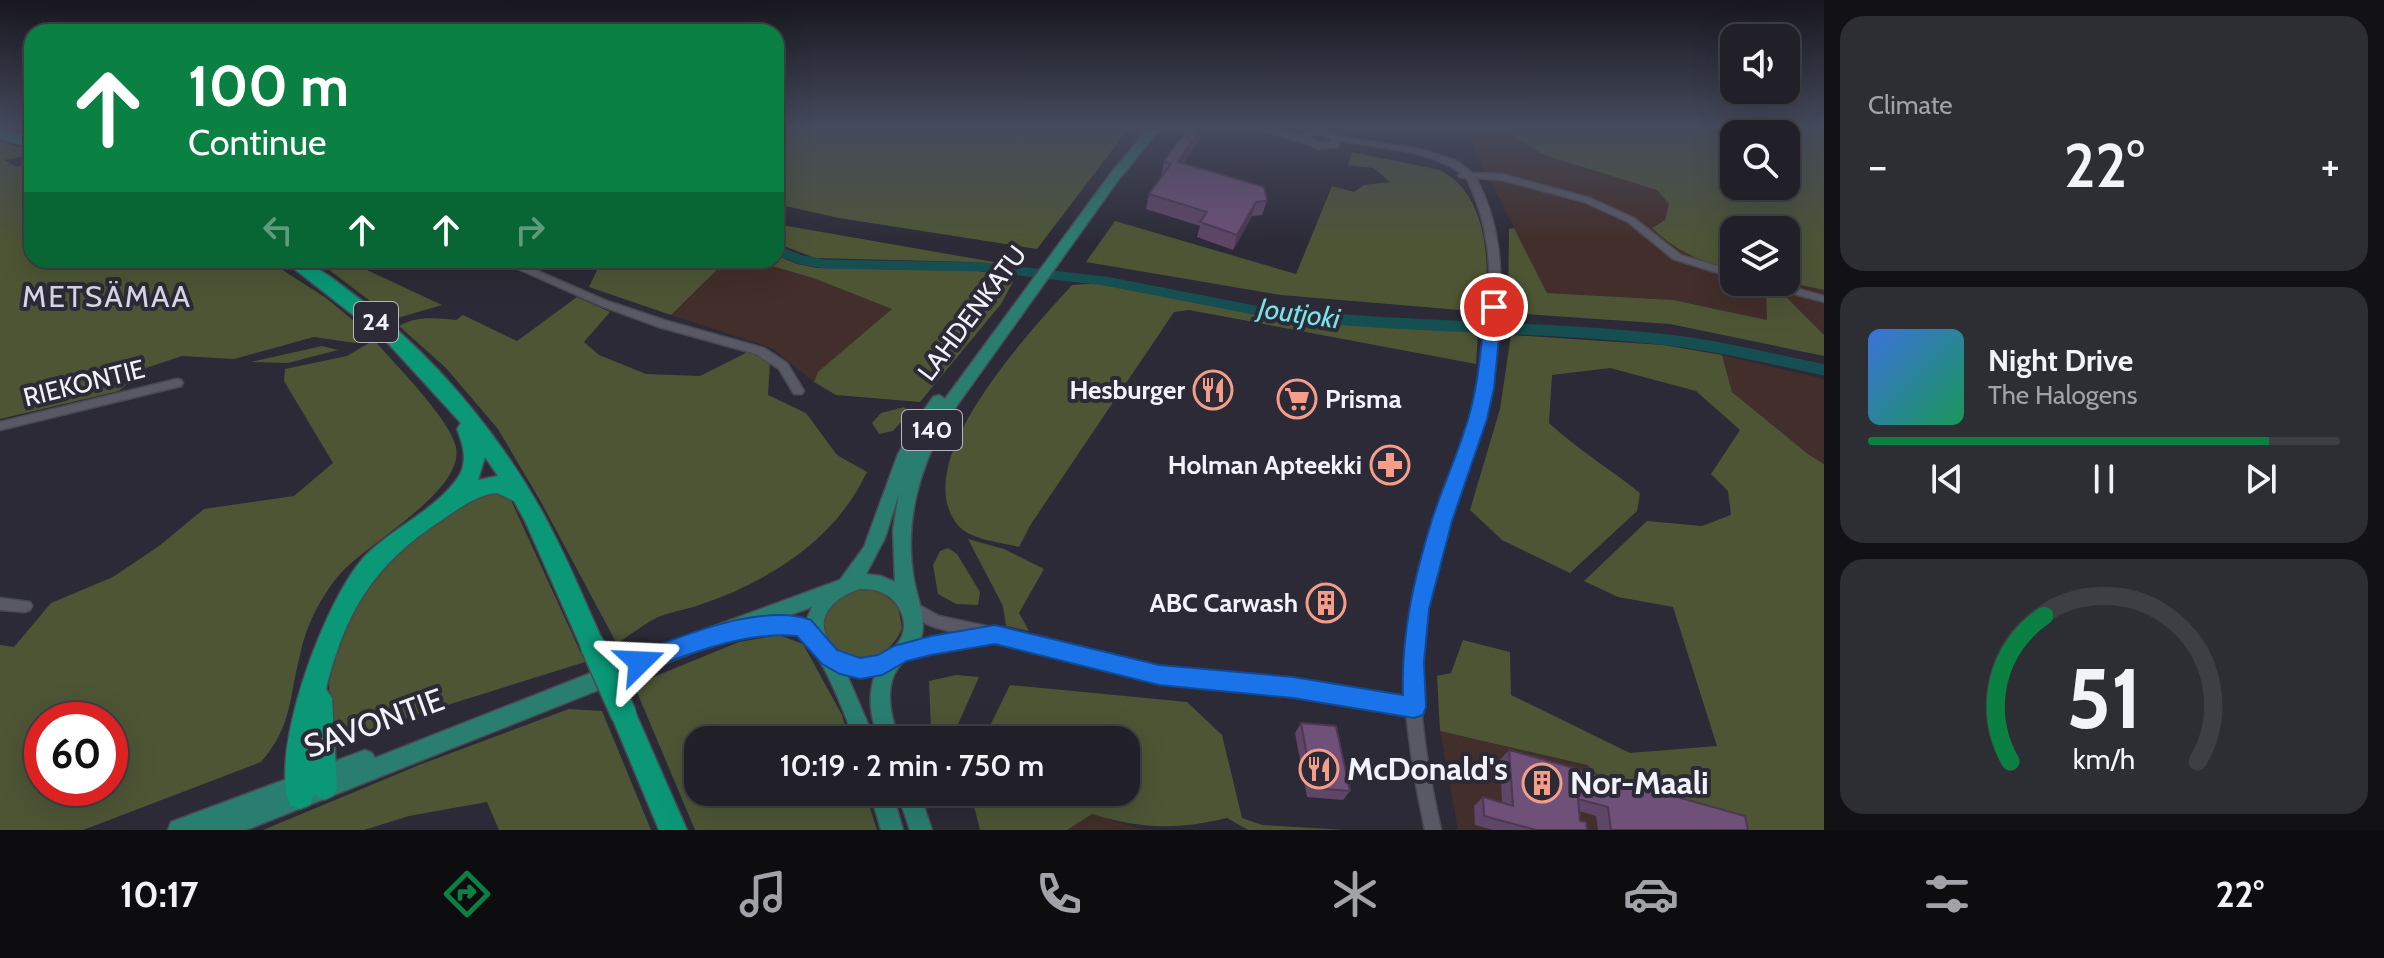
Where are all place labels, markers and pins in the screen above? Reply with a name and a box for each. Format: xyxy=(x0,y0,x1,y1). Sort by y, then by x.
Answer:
pin xyxy=(1460,273,1528,341)
restaurant icon: Hesburger xyxy=(1192,369,1234,411)
place label: Hesburger xyxy=(1069,374,1185,406)
supermarket icon: Prisma xyxy=(1276,378,1318,420)
place label: Prisma xyxy=(1325,383,1402,415)
pharmacy icon: Holman Apteekki xyxy=(1369,444,1411,486)
place label: Holman Apteekki xyxy=(1168,449,1362,481)
building icon: ABC Carwash xyxy=(1305,582,1347,624)
place label: ABC Carwash xyxy=(1149,587,1298,619)
restaurant icon: McDonald's xyxy=(1298,748,1340,790)
place label: McDonald's xyxy=(1347,749,1508,788)
building icon: Nor-Maali xyxy=(1521,762,1563,804)
place label: Nor-Maali xyxy=(1570,763,1709,802)

